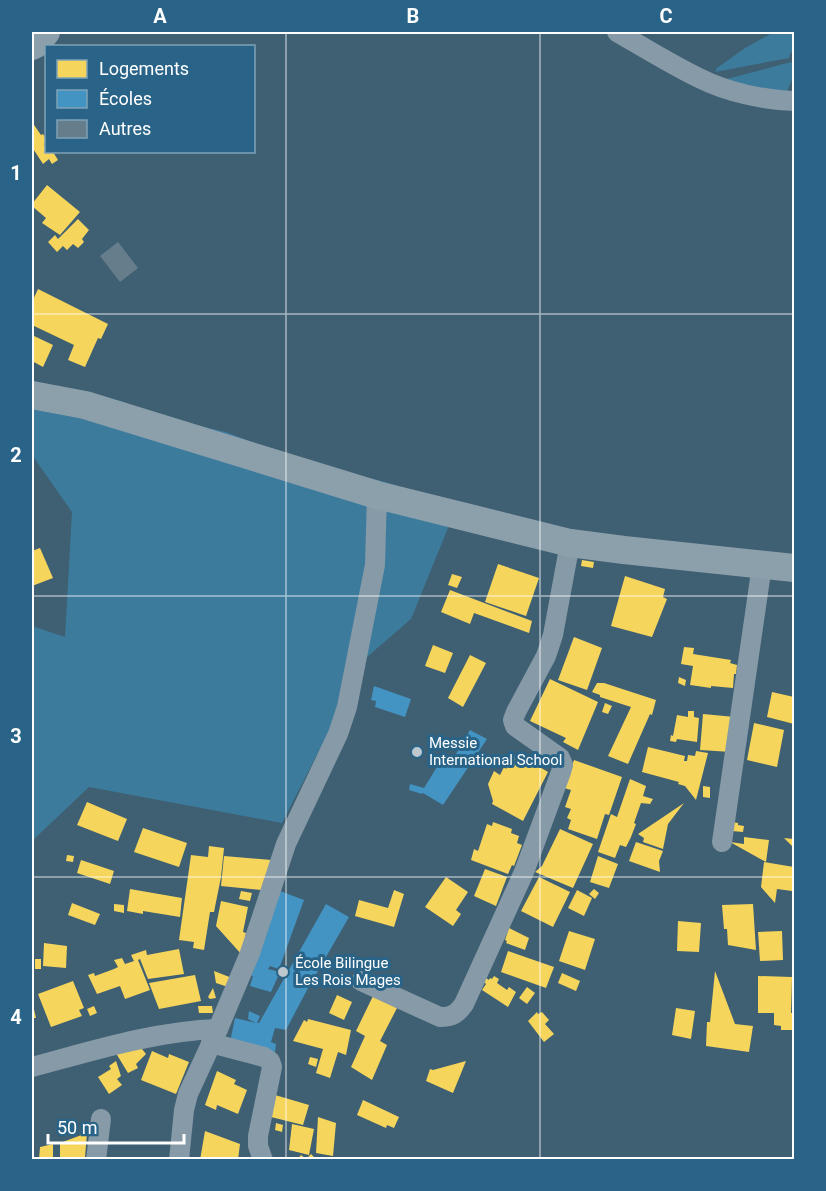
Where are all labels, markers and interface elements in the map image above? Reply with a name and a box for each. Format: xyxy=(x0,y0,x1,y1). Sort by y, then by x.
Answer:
text: A xyxy=(153,4,167,28)
text: B xyxy=(407,4,419,28)
text: C xyxy=(659,4,673,28)
legend xyxy=(45,45,255,153)
text: Logements xyxy=(99,58,189,79)
text: Écoles xyxy=(99,88,152,109)
text: Autres xyxy=(99,118,151,139)
text: 1 xyxy=(10,161,22,185)
text: 2 xyxy=(10,443,22,467)
text: 3 xyxy=(10,724,22,748)
place label: Messie International School xyxy=(429,734,562,769)
marker: Messie International School xyxy=(410,745,424,759)
place label: École Bilingue Les Rois Mages xyxy=(295,954,401,989)
marker: École Bilingue Les Rois Mages xyxy=(276,965,290,979)
text: 4 xyxy=(10,1005,22,1029)
scale bar xyxy=(48,1107,184,1145)
text: 50 m xyxy=(57,1117,97,1138)

